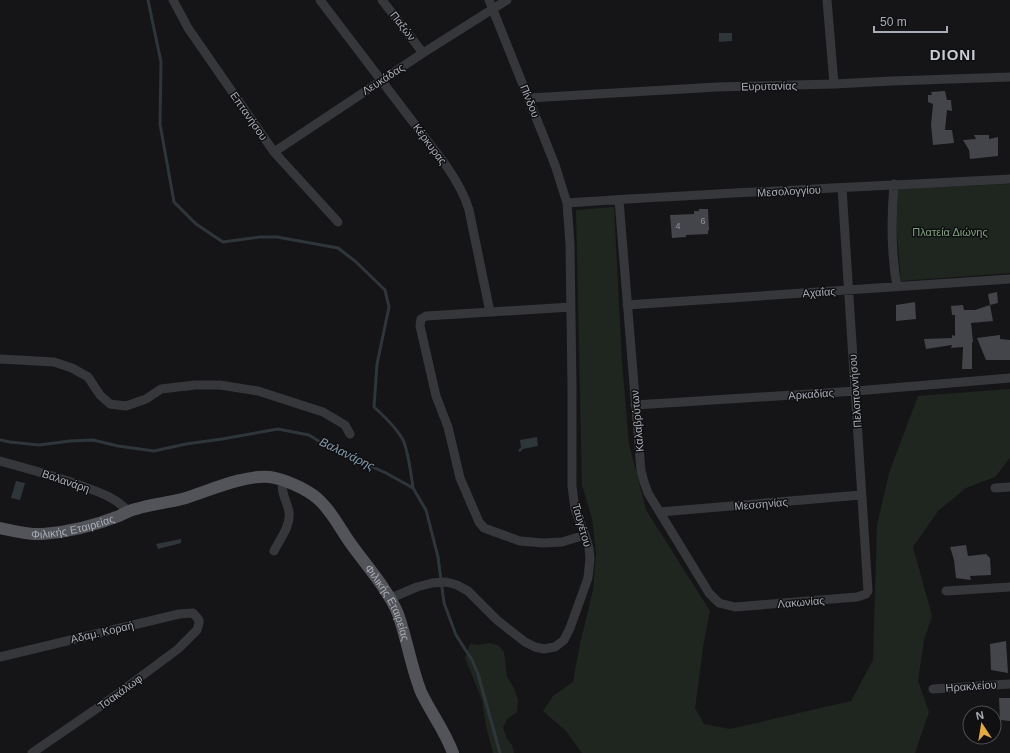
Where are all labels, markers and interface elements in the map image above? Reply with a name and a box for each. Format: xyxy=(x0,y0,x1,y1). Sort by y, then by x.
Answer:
scale bar xyxy=(874,8,947,34)
street label: Παξών xyxy=(388,9,418,43)
text: 50 m xyxy=(880,15,907,29)
district label: DIONI xyxy=(930,46,976,63)
street label: Λευκάδας xyxy=(360,61,406,97)
street label: Ευρυτανίας xyxy=(741,80,797,92)
street label: Πίνδου xyxy=(518,83,542,119)
street label: Επτανήσου xyxy=(228,90,270,142)
street label: Κέρκυρας xyxy=(411,121,449,167)
street label: Μεσολογγίου xyxy=(757,183,821,199)
house number: 6 xyxy=(700,216,706,226)
house number: 4 xyxy=(675,221,681,231)
park label: Πλατεία Διώνης xyxy=(912,226,988,238)
street label: Αχαΐας xyxy=(802,285,836,299)
street label: Πελοποννήσου xyxy=(846,354,864,428)
street label: Αρκαδίας xyxy=(788,386,834,402)
street label: Καλαβρύτων xyxy=(628,389,646,452)
water label: Βαλανάρης xyxy=(317,435,377,473)
street label: Βαλανάρη xyxy=(41,467,91,495)
street label: Μεσσηνίας xyxy=(734,496,788,512)
street label: Ταϋγέτου xyxy=(570,502,594,548)
street label: Φιλικής Εταιρείας xyxy=(31,512,116,540)
street label: Φιλικής Εταιρείας xyxy=(363,562,412,642)
street label: Λακωνίας xyxy=(777,594,825,610)
street label: Αδαμ. Κοραή xyxy=(69,619,135,645)
street label: Τσακάλωφ xyxy=(96,672,144,712)
street label: Ηρακλείου xyxy=(945,678,997,694)
north arrow xyxy=(962,705,1002,745)
text: N xyxy=(975,709,985,722)

